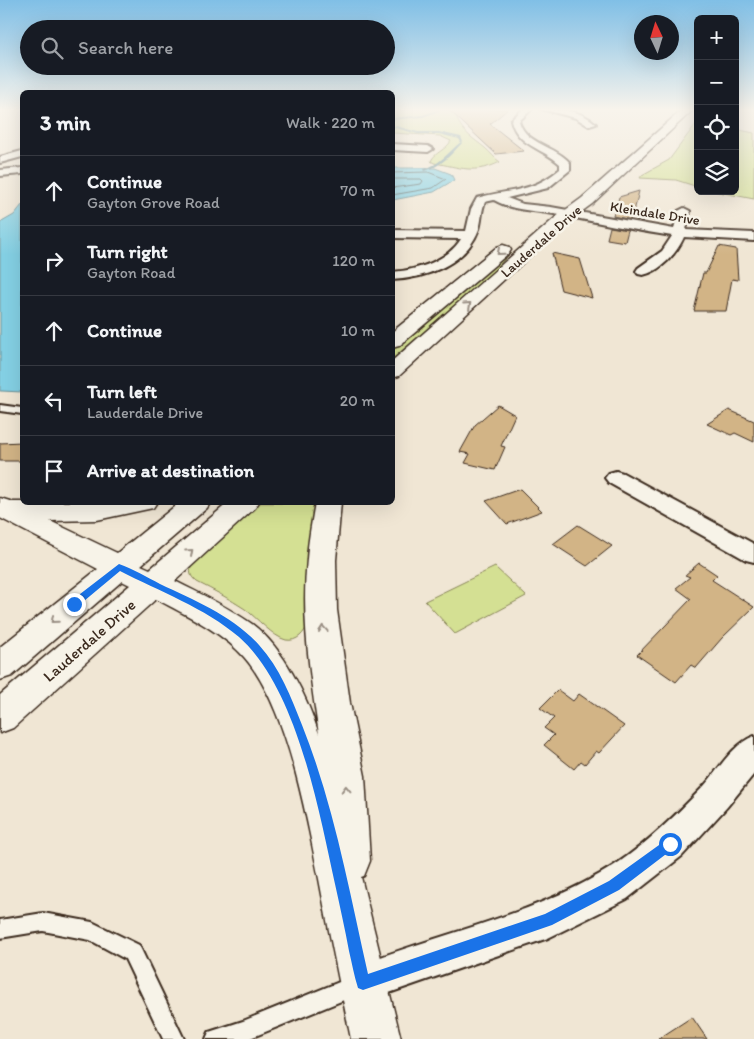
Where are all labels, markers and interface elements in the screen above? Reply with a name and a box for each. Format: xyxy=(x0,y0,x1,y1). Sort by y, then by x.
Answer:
north arrow xyxy=(634,15,679,60)
map controls xyxy=(694,15,739,195)
button: + xyxy=(694,15,739,60)
search box xyxy=(20,20,395,75)
icon: search xyxy=(38,34,66,62)
text: Search here xyxy=(78,36,173,59)
button: − xyxy=(694,60,739,105)
button: locate xyxy=(694,105,739,150)
text: 3 min xyxy=(40,110,90,135)
text: Walk · 220 m xyxy=(286,113,375,132)
button: layers xyxy=(694,150,739,195)
text: Continue xyxy=(87,170,162,193)
icon: ahead xyxy=(40,177,68,205)
text: 70 m xyxy=(340,181,375,200)
text: Gayton Grove Road xyxy=(87,193,220,212)
street label: Kleindale Drive xyxy=(609,198,701,229)
street label: Lauderdale Drive xyxy=(497,201,586,281)
text: Turn right xyxy=(87,240,168,263)
icon: right xyxy=(40,247,68,275)
one-way arrow xyxy=(497,247,506,256)
text: 120 m xyxy=(332,251,375,270)
text: Gayton Road xyxy=(87,263,175,282)
one-way arrow xyxy=(463,302,472,311)
icon: ahead xyxy=(40,317,68,345)
text: Continue xyxy=(87,319,162,342)
text: 10 m xyxy=(341,321,375,340)
text: Turn left xyxy=(87,380,157,403)
icon: left xyxy=(40,387,68,415)
text: 20 m xyxy=(340,391,375,410)
text: Lauderdale Drive xyxy=(87,403,203,422)
icon: arrive xyxy=(40,457,68,485)
text: Arrive at destination xyxy=(87,459,254,482)
one-way arrow xyxy=(184,549,193,558)
route end xyxy=(63,593,86,616)
street label: Lauderdale Drive xyxy=(39,595,139,686)
one-way arrow xyxy=(51,615,60,624)
one-way arrow xyxy=(318,624,329,632)
one-way arrow xyxy=(341,785,352,793)
route start xyxy=(659,833,682,856)

